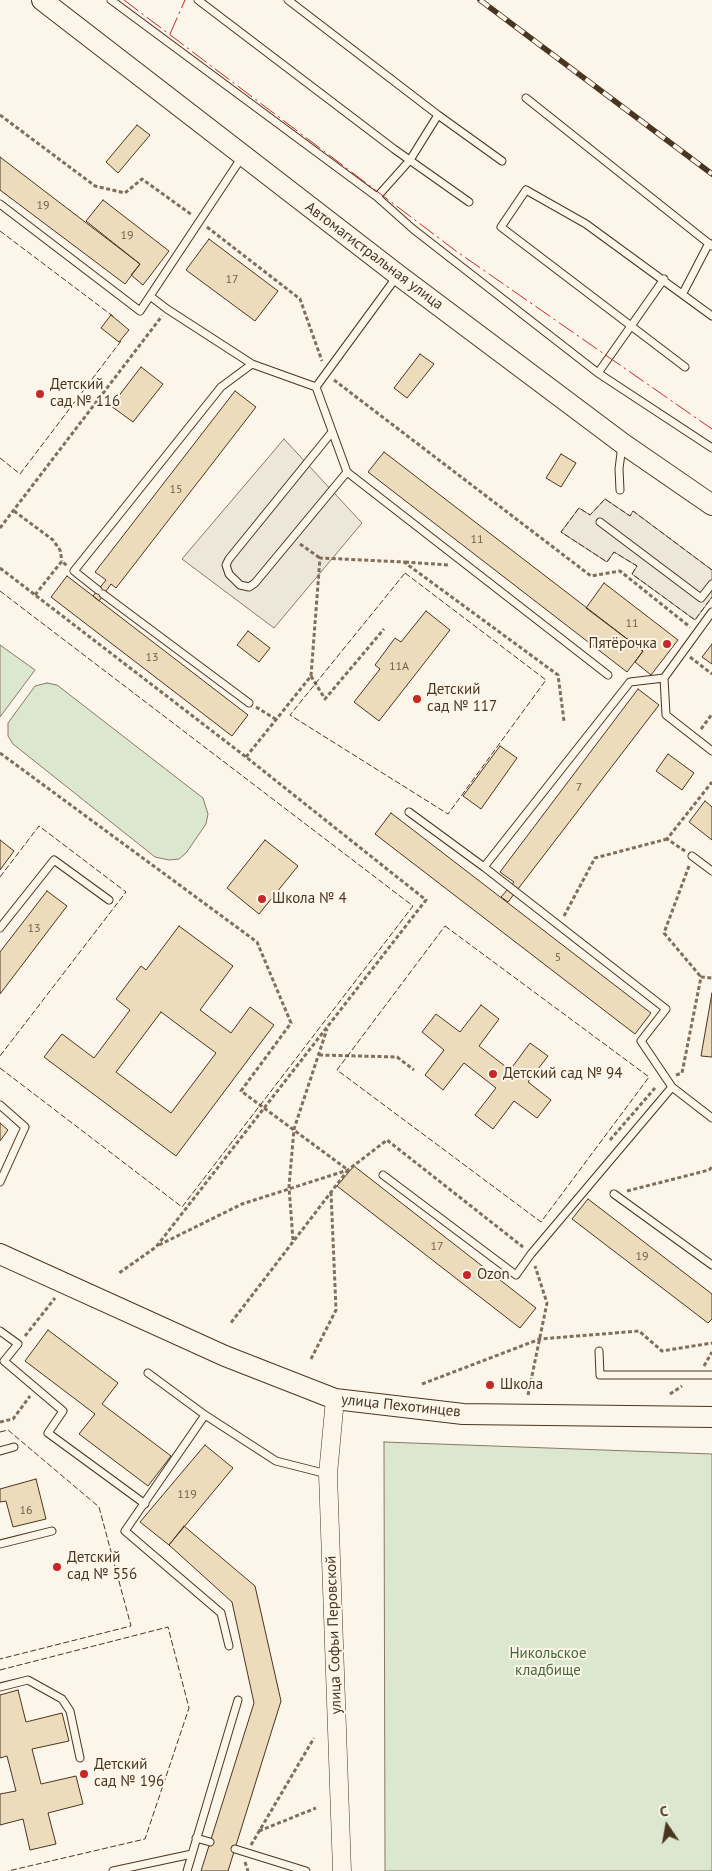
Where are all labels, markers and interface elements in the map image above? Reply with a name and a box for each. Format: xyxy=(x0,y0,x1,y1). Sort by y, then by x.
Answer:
street label: Автомагистральная улица xyxy=(301,198,447,314)
house number: 19 xyxy=(36,199,50,213)
house number: 19 xyxy=(120,229,134,243)
house number: 17 xyxy=(225,273,239,287)
place label: Детский сад № 116 xyxy=(50,376,120,411)
marker: Детский сад № 116 xyxy=(34,388,46,400)
house number: 15 xyxy=(169,483,183,497)
house number: 11 xyxy=(470,533,484,547)
house number: 11 xyxy=(625,617,639,631)
place label: Пятёрочка xyxy=(589,635,657,653)
marker: Пятёрочка xyxy=(661,638,673,650)
house number: 13 xyxy=(145,651,159,665)
house number: 11А xyxy=(389,660,409,674)
place label: Детский сад № 117 xyxy=(427,681,497,716)
marker: Детский сад № 117 xyxy=(411,693,423,705)
house number: 7 xyxy=(576,781,582,795)
place label: Школа № 4 xyxy=(272,890,347,908)
marker: Школа № 4 xyxy=(256,893,268,905)
house number: 13 xyxy=(27,922,41,936)
house number: 5 xyxy=(555,951,561,965)
place label: Детский сад № 94 xyxy=(503,1065,622,1083)
marker: Детский сад № 94 xyxy=(487,1068,499,1080)
house number: 17 xyxy=(430,1240,444,1254)
house number: 19 xyxy=(635,1250,649,1264)
place label: Ozon xyxy=(477,1266,510,1284)
marker: Ozon xyxy=(461,1269,473,1281)
place label: Школа xyxy=(500,1376,543,1394)
marker: Школа xyxy=(484,1379,496,1391)
street label: улица Пехотинцев xyxy=(340,1391,462,1421)
house number: 119 xyxy=(177,1488,197,1502)
house number: 16 xyxy=(19,1504,33,1518)
place label: Детский сад № 556 xyxy=(67,1549,137,1584)
street label: улица Софьи Перовской xyxy=(322,1555,346,1715)
marker: Детский сад № 556 xyxy=(51,1561,63,1573)
park label: Никольское кладбище xyxy=(510,1645,586,1680)
place label: Детский сад № 196 xyxy=(94,1756,164,1791)
marker: Детский сад № 196 xyxy=(78,1768,90,1780)
north arrow xyxy=(642,1801,692,1851)
text: С xyxy=(658,1802,670,1821)

